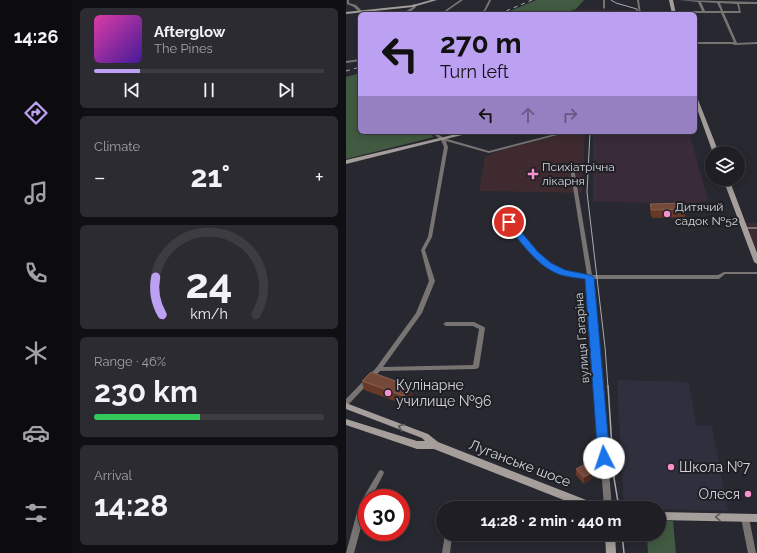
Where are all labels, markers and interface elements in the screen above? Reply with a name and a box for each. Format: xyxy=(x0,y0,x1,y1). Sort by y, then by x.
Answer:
text: Afterglow xyxy=(154,23,225,41)
text: 14:26 xyxy=(14,26,58,47)
text: 270 m xyxy=(440,27,521,60)
icon: left xyxy=(374,28,426,80)
text: The Pines xyxy=(154,41,213,56)
text: Turn left xyxy=(440,61,509,82)
icon: previous xyxy=(121,79,143,101)
icon: pause xyxy=(198,79,220,101)
icon: next xyxy=(275,79,297,101)
icon: directions xyxy=(22,99,50,127)
icon: left xyxy=(475,104,497,126)
icon: ahead xyxy=(517,104,539,126)
icon: right xyxy=(559,104,581,126)
text: Climate xyxy=(94,139,140,154)
map controls xyxy=(705,146,745,186)
button: layers xyxy=(705,146,745,186)
text: 21° xyxy=(191,159,230,194)
place label: Психіатрічна лікарня xyxy=(542,160,615,188)
text: − xyxy=(94,164,106,190)
text: + xyxy=(315,164,324,190)
marker: Психіатрічна лікарня xyxy=(527,168,539,180)
icon: music xyxy=(22,179,50,207)
place label: Дитячий садок №52 xyxy=(675,200,738,228)
pin xyxy=(492,205,526,239)
marker: Дитячий садок №52 xyxy=(662,209,672,219)
icon: arrive xyxy=(498,211,520,233)
text: 24 xyxy=(185,258,233,307)
icon: phone xyxy=(22,259,50,287)
street label: вулиця Гагаріна xyxy=(572,292,592,384)
text: km/h xyxy=(190,305,228,321)
icon: climate xyxy=(22,339,50,367)
text: Range · 46% xyxy=(94,354,166,369)
text: 230 km xyxy=(94,374,198,409)
place label: Кулінарне училище №96 xyxy=(396,377,491,409)
marker: Кулінарне училище №96 xyxy=(383,388,393,398)
icon: car xyxy=(22,419,50,447)
one-way arrow xyxy=(398,423,405,431)
street label: Луганське шосе xyxy=(467,436,573,490)
position arrow xyxy=(583,437,625,479)
place label: Школа №7 xyxy=(679,459,751,475)
marker: Школа №7 xyxy=(666,462,676,472)
text: Arrival xyxy=(94,468,132,483)
place label: Олеся xyxy=(698,486,740,502)
text: 14:28 xyxy=(94,488,168,523)
speed limit sign: 30 xyxy=(358,489,410,541)
marker: Олеся xyxy=(743,489,753,499)
icon: filters xyxy=(22,499,50,527)
text: 14:28 · 2 min · 440 m xyxy=(480,512,622,530)
one-way arrow xyxy=(715,513,721,522)

